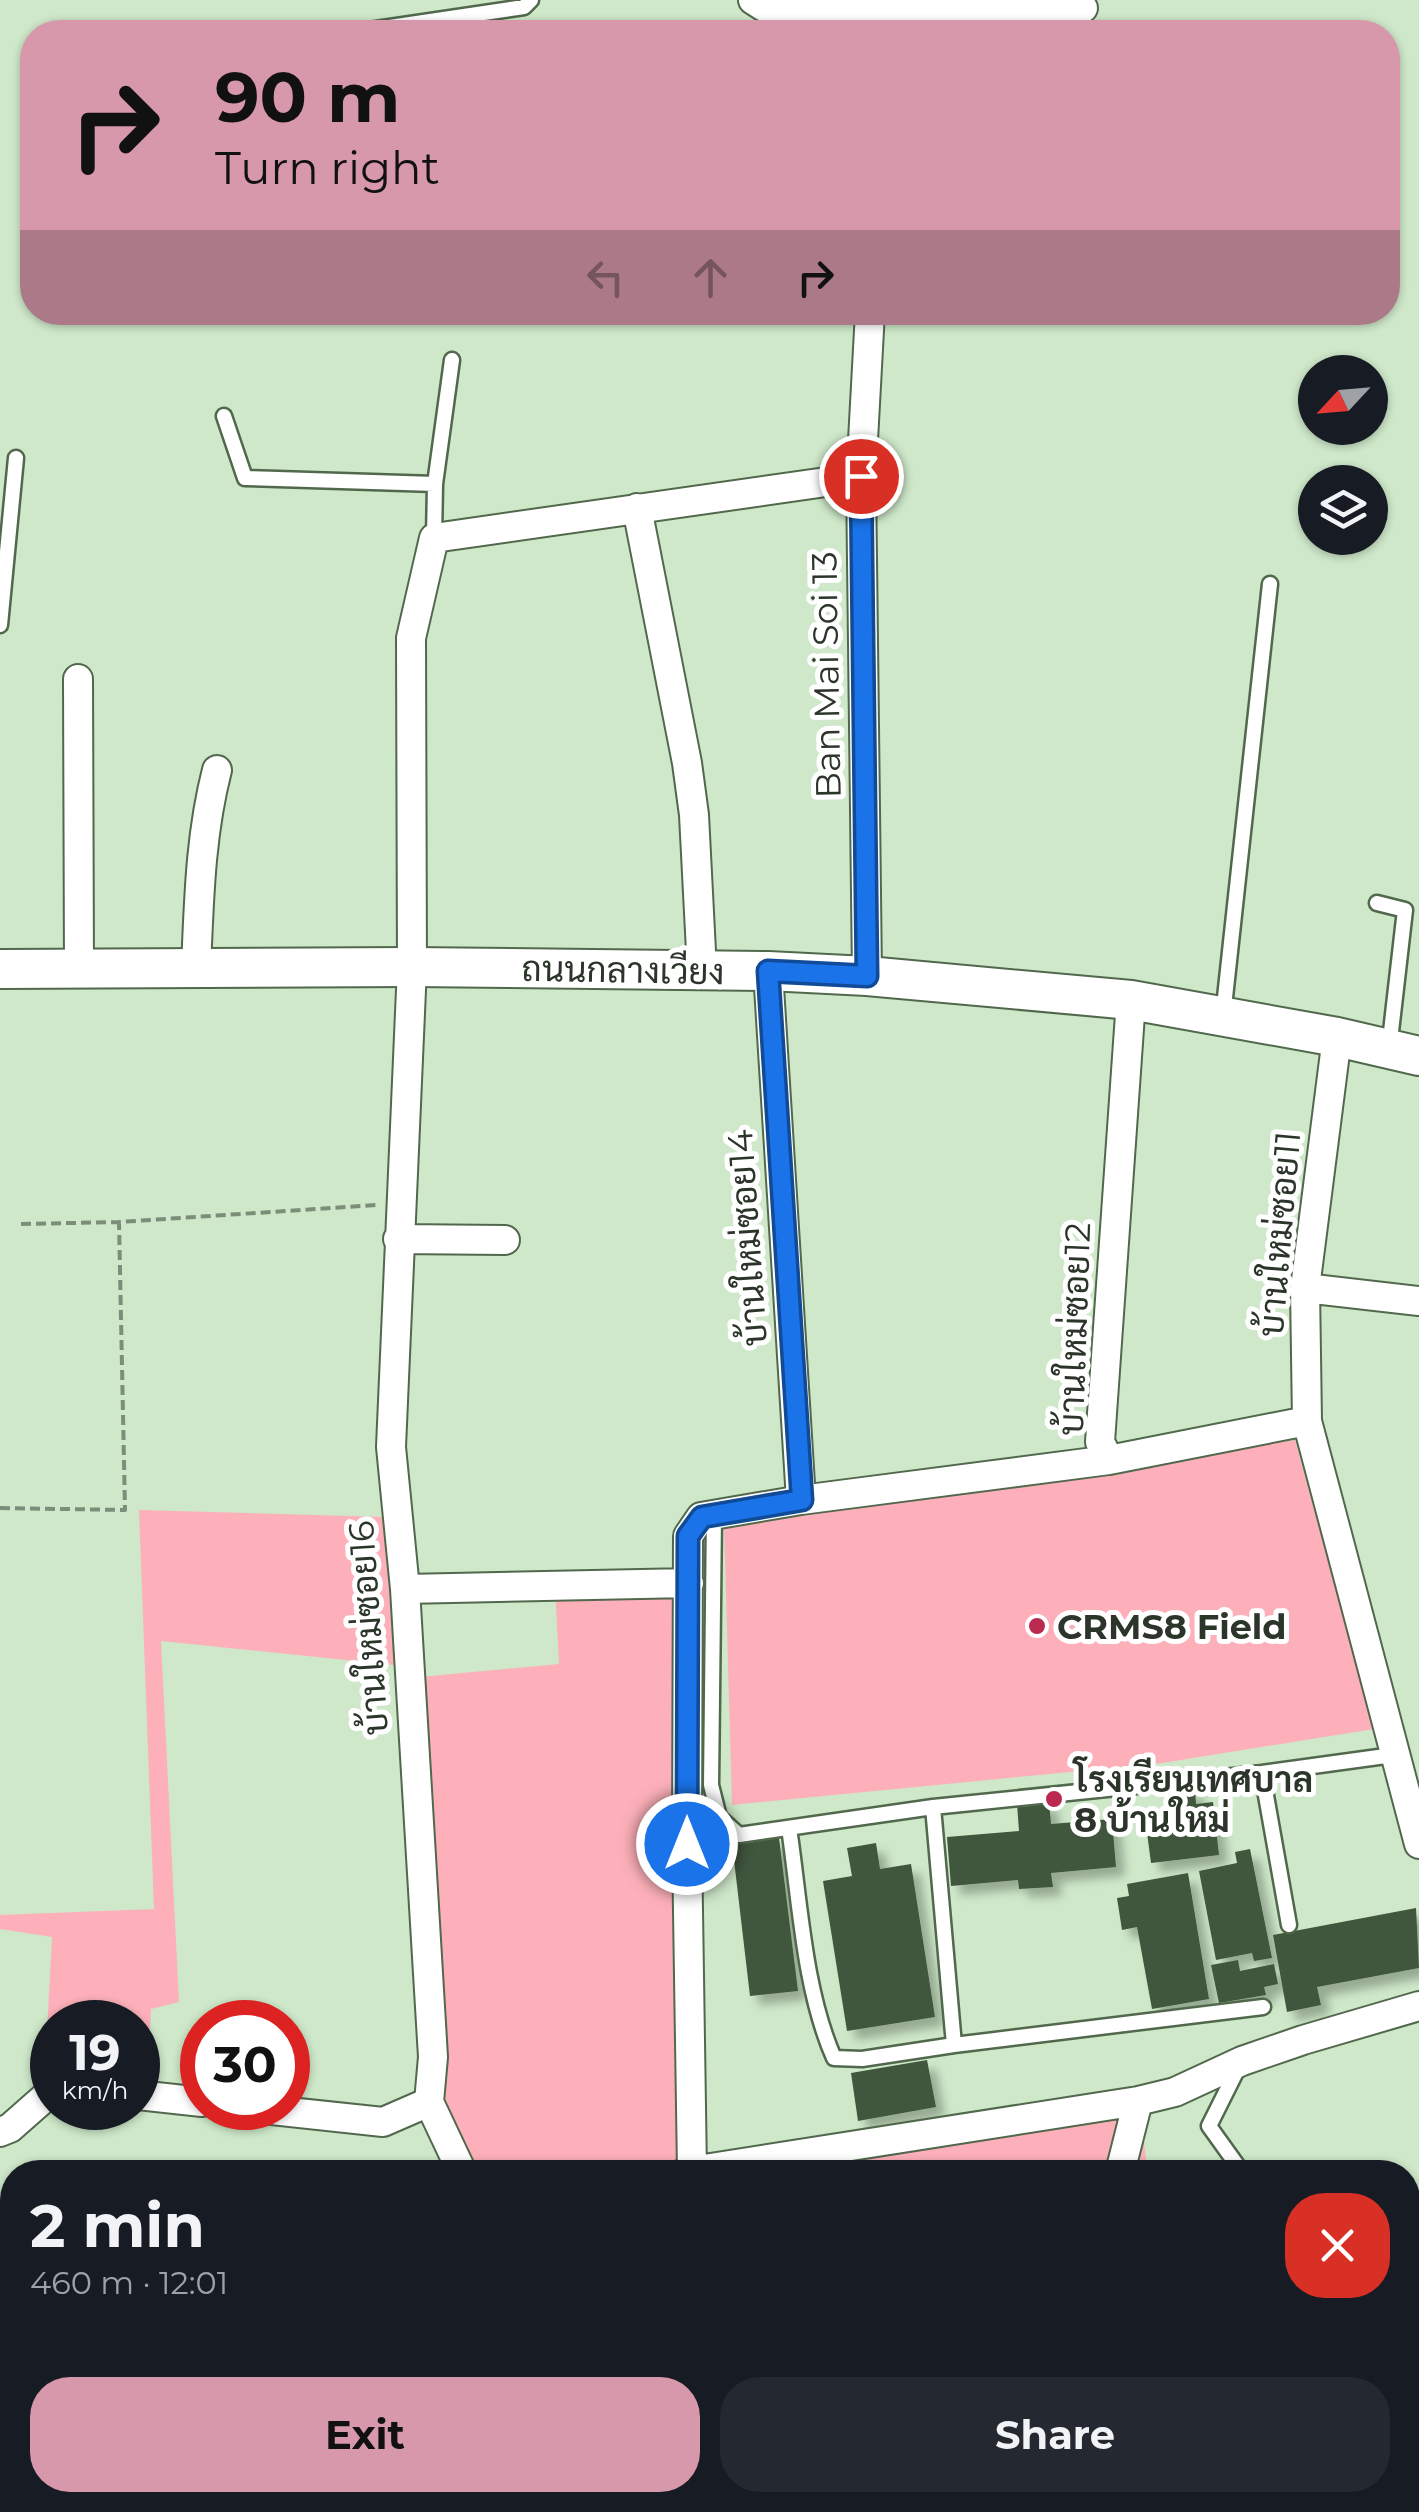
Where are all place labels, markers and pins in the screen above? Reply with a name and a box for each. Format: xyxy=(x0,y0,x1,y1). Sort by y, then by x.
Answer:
pin xyxy=(819,434,904,519)
place label: CRMS8 Field xyxy=(1057,1605,1287,1648)
marker: CRMS8 Field xyxy=(1026,1615,1048,1637)
place label: โรงเรียนเทศบาล 8 บ้านใหม่ xyxy=(1072,1756,1313,1841)
marker: โรงเรียนเทศบาล 8 บ้านใหม่ xyxy=(1043,1788,1065,1810)

